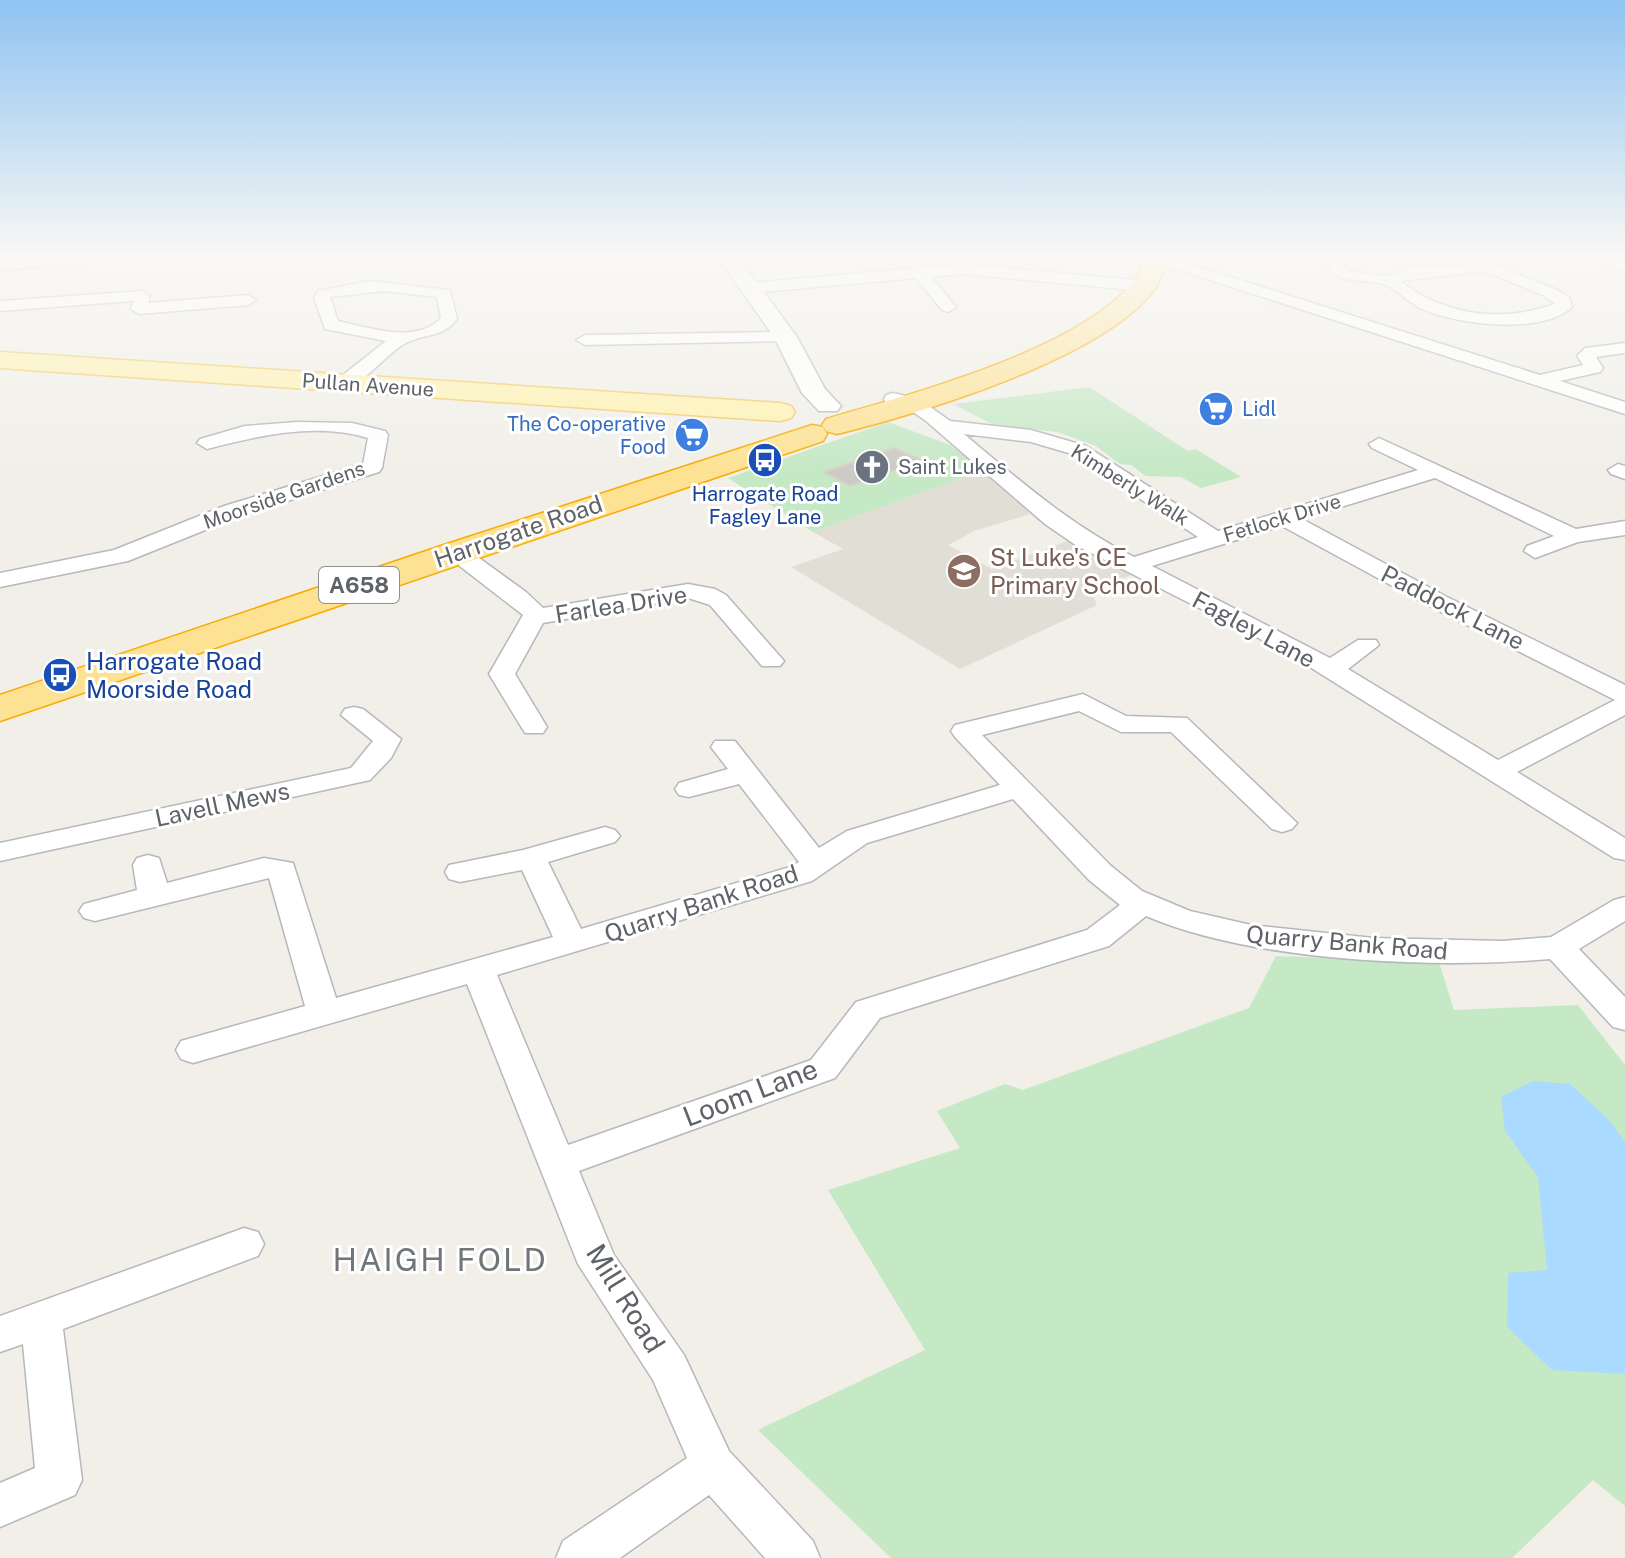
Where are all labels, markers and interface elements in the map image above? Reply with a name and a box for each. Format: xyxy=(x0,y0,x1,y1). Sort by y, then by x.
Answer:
street label: Pullan Avenue xyxy=(301,368,435,402)
supermarket icon: Lidl xyxy=(1197,390,1235,428)
place label: Lidl xyxy=(1242,397,1277,421)
place label: The Co-operative Food xyxy=(507,412,666,459)
supermarket icon: The Co-operative Food xyxy=(673,416,711,454)
street label: Kimberly Walk xyxy=(1067,439,1193,531)
bus stop icon: Harrogate Road Fagley Lane xyxy=(746,441,784,479)
church icon: Saint Lukes xyxy=(853,448,891,486)
place label: Saint Lukes xyxy=(898,455,1007,479)
street label: Moorside Gardens xyxy=(200,456,368,534)
place label: Harrogate Road Fagley Lane xyxy=(692,482,838,529)
street label: Harrogate Road xyxy=(430,489,606,573)
street label: Fetlock Drive xyxy=(1220,489,1344,547)
place label: St Luke's CE Primary School xyxy=(990,543,1160,599)
school or university icon: St Luke's CE Primary School xyxy=(945,552,983,590)
street label: Paddock Lane xyxy=(1377,559,1529,655)
road number: A658 xyxy=(319,567,399,603)
street label: Farlea Drive xyxy=(553,580,689,628)
street label: Fagley Lane xyxy=(1188,585,1320,673)
place label: Harrogate Road Moorside Road xyxy=(86,647,262,703)
bus stop icon: Harrogate Road Moorside Road xyxy=(41,656,79,694)
street label: Lavell Mews xyxy=(152,776,292,832)
street label: Quarry Bank Road xyxy=(601,858,801,948)
street label: Quarry Bank Road xyxy=(1245,919,1449,965)
street label: Loom Lane xyxy=(678,1051,822,1133)
street label: Mill Road xyxy=(580,1238,672,1358)
district label: HAIGH FOLD xyxy=(332,1241,548,1278)

